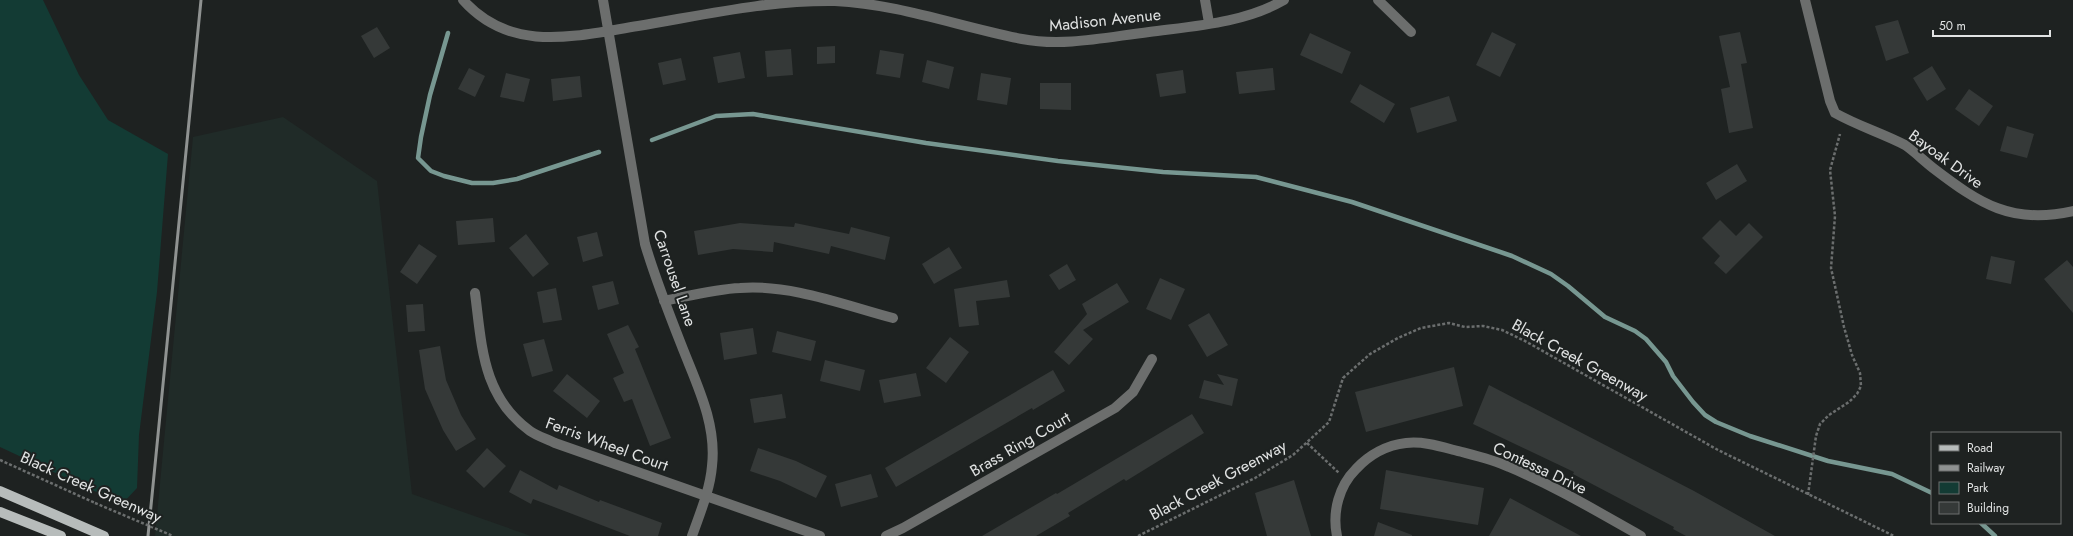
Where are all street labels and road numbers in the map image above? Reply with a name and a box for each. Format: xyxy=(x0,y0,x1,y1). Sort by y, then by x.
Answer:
street label: Madison Avenue xyxy=(1048,3,1162,37)
street label: Bayoak Drive xyxy=(1904,124,1988,194)
street label: Carrousel Lane xyxy=(648,226,702,330)
street label: Black Creek Greenway xyxy=(1508,313,1653,407)
street label: Brass Ring Court xyxy=(965,406,1075,482)
street label: Ferris Wheel Court xyxy=(543,411,672,477)
street label: Black Creek Greenway xyxy=(1145,434,1291,526)
street label: Contessa Drive xyxy=(1489,436,1591,500)
street label: Black Creek Greenway xyxy=(17,446,166,529)

